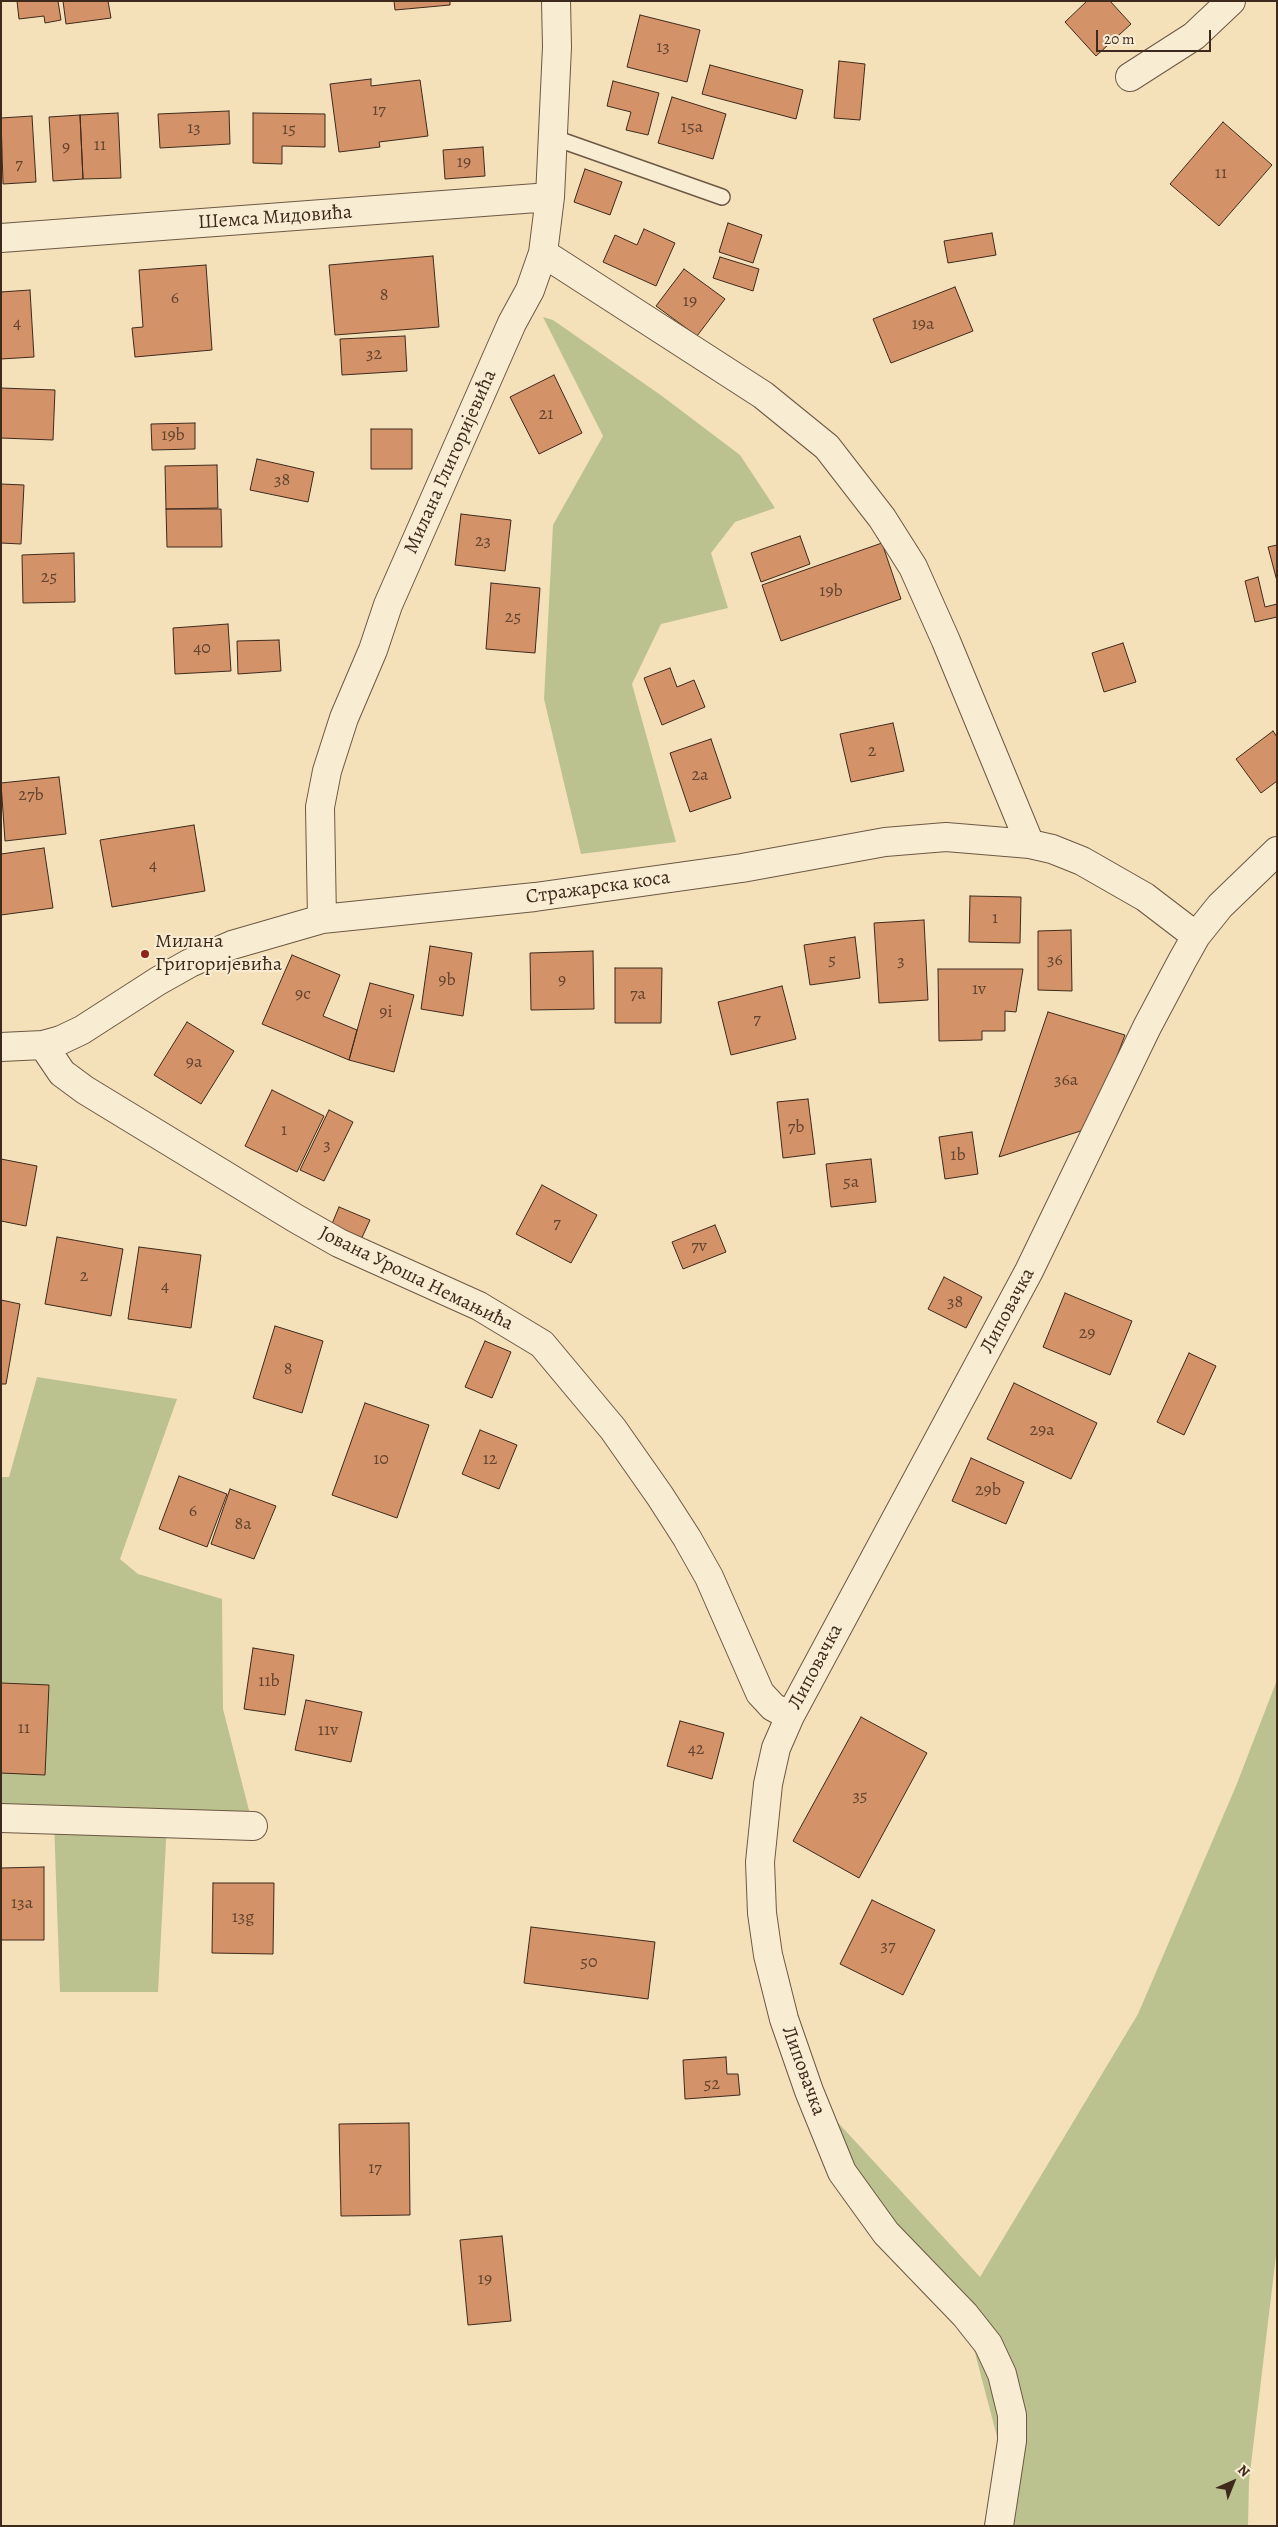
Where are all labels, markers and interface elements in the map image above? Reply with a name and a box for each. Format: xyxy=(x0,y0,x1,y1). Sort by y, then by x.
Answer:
scale bar xyxy=(1098,20,1213,52)
text: 20 m xyxy=(1104,29,1135,49)
house number: 13 xyxy=(656,37,670,59)
house number: 17 xyxy=(372,100,386,122)
house number: 15a xyxy=(681,117,703,139)
house number: 13 xyxy=(187,118,201,140)
house number: 15 xyxy=(282,119,296,141)
house number: 11 xyxy=(94,135,106,157)
house number: 9 xyxy=(62,137,70,159)
house number: 19 xyxy=(457,152,471,174)
house number: 7 xyxy=(15,154,23,176)
house number: 11 xyxy=(1215,163,1227,185)
street label: Шемса Мидовића xyxy=(197,201,353,235)
house number: 8 xyxy=(380,285,388,307)
house number: 6 xyxy=(171,288,179,310)
house number: 19 xyxy=(683,291,697,313)
house number: 4 xyxy=(13,313,21,335)
house number: 19a xyxy=(912,314,934,336)
house number: 32 xyxy=(366,344,382,366)
street label: Милана Глигоријевића xyxy=(400,366,502,558)
house number: 21 xyxy=(539,404,553,426)
house number: 19b xyxy=(161,425,185,447)
house number: 38 xyxy=(274,470,290,492)
house number: 23 xyxy=(475,531,491,553)
house number: 25 xyxy=(41,567,57,589)
house number: 19b xyxy=(819,581,843,603)
house number: 25 xyxy=(505,607,521,629)
house number: 40 xyxy=(193,638,211,660)
house number: 2 xyxy=(868,741,876,763)
house number: 2a xyxy=(692,765,708,787)
house number: 27b xyxy=(18,785,44,807)
house number: 4 xyxy=(149,855,157,877)
street label: Стражарска коса xyxy=(524,866,672,910)
house number: 1 xyxy=(992,908,998,930)
place label: Милана Григоријевића xyxy=(155,930,282,977)
marker: Милана Григоријевића xyxy=(139,948,151,960)
house number: 5 xyxy=(828,950,836,972)
house number: 36 xyxy=(1047,950,1063,972)
house number: 3 xyxy=(897,951,905,973)
house number: 9b xyxy=(438,970,456,992)
house number: 9 xyxy=(558,970,566,992)
house number: 1v xyxy=(972,979,986,1001)
house number: 9c xyxy=(295,984,311,1006)
house number: 7a xyxy=(630,984,646,1006)
house number: 9i xyxy=(379,1002,393,1024)
house number: 7 xyxy=(753,1009,761,1031)
house number: 9a xyxy=(186,1052,202,1074)
house number: 36a xyxy=(1054,1070,1078,1092)
house number: 7b xyxy=(788,1117,804,1139)
house number: 1 xyxy=(281,1120,287,1142)
house number: 3 xyxy=(323,1135,331,1157)
house number: 1b xyxy=(950,1145,966,1167)
house number: 5a xyxy=(843,1172,859,1194)
house number: 7 xyxy=(553,1213,561,1235)
street label: Јована Уроша Немањића xyxy=(315,1222,517,1336)
house number: 7v xyxy=(691,1236,707,1258)
street label: Липовачка xyxy=(975,1264,1041,1358)
house number: 2 xyxy=(80,1266,88,1288)
house number: 4 xyxy=(161,1276,169,1298)
house number: 38 xyxy=(947,1292,963,1314)
house number: 29 xyxy=(1079,1323,1095,1345)
house number: 8 xyxy=(284,1359,292,1381)
house number: 29a xyxy=(1029,1420,1055,1442)
house number: 10 xyxy=(373,1449,389,1471)
house number: 12 xyxy=(483,1449,497,1471)
house number: 29b xyxy=(975,1480,1001,1502)
house number: 6 xyxy=(189,1501,197,1523)
house number: 8a xyxy=(234,1514,252,1536)
street label: Липовачка xyxy=(783,1620,849,1714)
house number: 11b xyxy=(258,1671,280,1693)
house number: 11 xyxy=(18,1718,30,1740)
house number: 11v xyxy=(318,1720,338,1742)
house number: 42 xyxy=(688,1739,704,1761)
house number: 35 xyxy=(852,1786,868,1808)
house number: 13a xyxy=(11,1893,33,1915)
house number: 13g xyxy=(232,1907,254,1929)
house number: 37 xyxy=(880,1936,896,1958)
house number: 50 xyxy=(580,1952,598,1974)
street label: Липовачка xyxy=(776,2023,830,2119)
house number: 52 xyxy=(704,2074,720,2096)
house number: 17 xyxy=(368,2158,382,2180)
house number: 19 xyxy=(478,2269,492,2291)
north arrow xyxy=(1208,2457,1258,2507)
text: N xyxy=(1233,2460,1254,2481)

